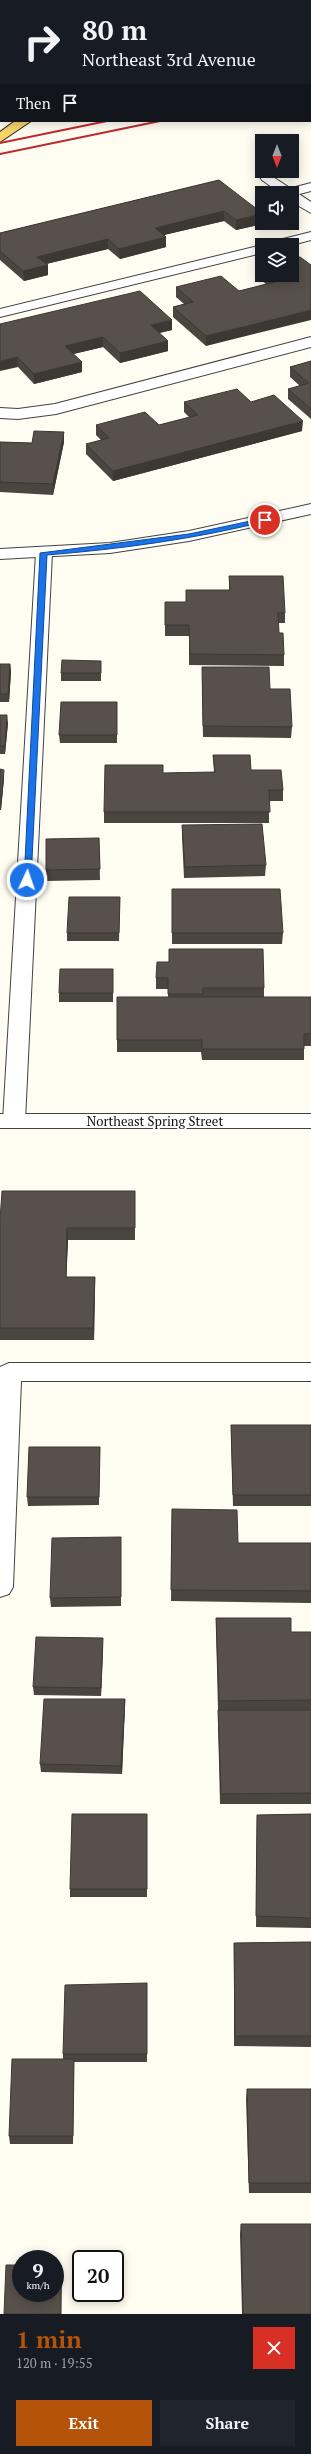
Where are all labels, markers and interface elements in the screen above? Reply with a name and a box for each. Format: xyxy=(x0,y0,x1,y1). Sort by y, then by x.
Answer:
text: 80 m xyxy=(82,11,147,48)
icon: right xyxy=(16,16,68,68)
text: Northeast 3rd Avenue xyxy=(82,47,256,71)
icon: arrive xyxy=(59,92,81,114)
text: Then xyxy=(16,93,51,113)
north arrow xyxy=(255,134,299,178)
map controls xyxy=(255,134,299,282)
button: sound xyxy=(255,186,299,230)
button: layers xyxy=(255,238,299,282)
pin xyxy=(248,503,282,537)
icon: arrive xyxy=(254,509,276,531)
position arrow xyxy=(6,859,48,901)
street label: Northeast Spring Street xyxy=(87,1112,223,1130)
speed limit sign: 20 xyxy=(72,2250,124,2302)
text: 9 xyxy=(32,2257,44,2284)
text: km/h xyxy=(26,2279,50,2292)
text: 1 min xyxy=(16,2323,82,2355)
button: close xyxy=(253,2327,295,2369)
text: 120 m · 19:55 xyxy=(16,2354,93,2372)
button: Exit xyxy=(16,2400,152,2446)
button: Share xyxy=(160,2400,295,2446)

